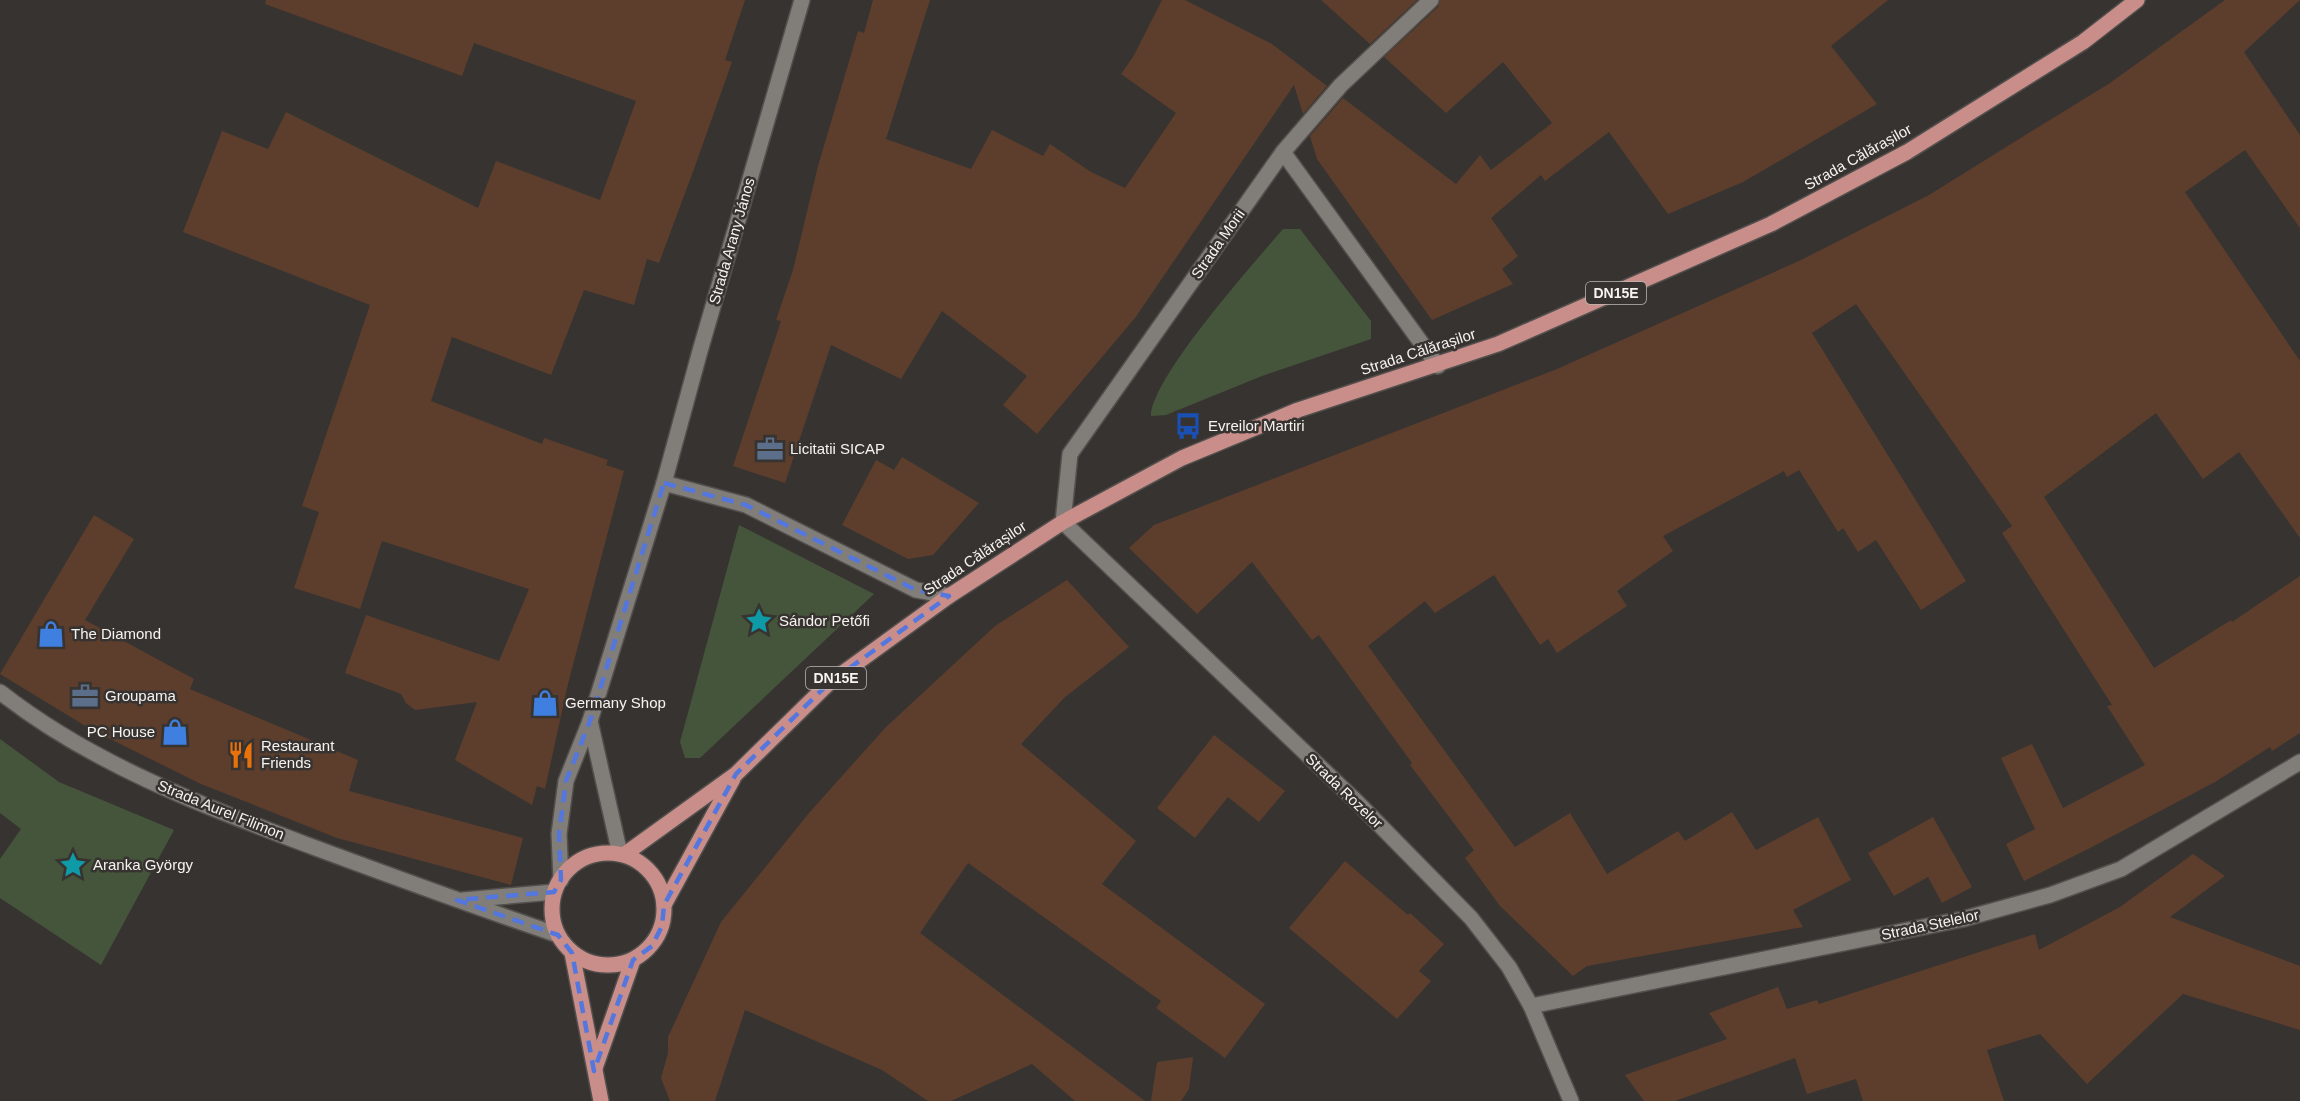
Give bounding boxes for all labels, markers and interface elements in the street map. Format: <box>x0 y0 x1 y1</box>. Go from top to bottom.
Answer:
street label: Strada Călărașilor <box>1801 120 1914 193</box>
street label: Strada Arany János <box>705 176 758 306</box>
street label: Strada Morii <box>1187 206 1248 282</box>
road number: DN15E <box>1586 282 1646 304</box>
street label: Strada Călărașilor <box>1358 325 1478 378</box>
bus stop icon: Evreilor Martiri <box>1173 411 1203 441</box>
place label: Evreilor Martiri <box>1208 417 1305 434</box>
office icon: Licitatii SICAP <box>755 434 785 464</box>
place label: Licitatii SICAP <box>790 440 885 457</box>
street label: Strada Călărașilor <box>920 517 1029 598</box>
place icon: Sándor Petőfi <box>744 606 774 636</box>
place label: Sándor Petőfi <box>779 612 870 629</box>
shop icon: The Diamond <box>36 619 66 649</box>
place label: The Diamond <box>71 625 161 642</box>
road number: DN15E <box>806 667 866 689</box>
office icon: Groupama <box>70 681 100 711</box>
place label: Groupama <box>105 687 177 704</box>
shop icon: Germany Shop <box>530 688 560 718</box>
place label: Germany Shop <box>565 694 666 711</box>
shop icon: PC House <box>160 717 190 747</box>
place label: PC House <box>87 723 155 740</box>
place label: Restaurant Friends <box>261 737 335 771</box>
restaurant icon: Restaurant Friends <box>226 740 256 770</box>
street label: Strada Rozelor <box>1302 750 1386 832</box>
street label: Strada Aurel Filimon <box>155 776 287 843</box>
place icon: Aranka György <box>58 850 88 880</box>
place label: Aranka György <box>93 856 194 873</box>
street label: Strada Stelelor <box>1880 906 1980 943</box>

